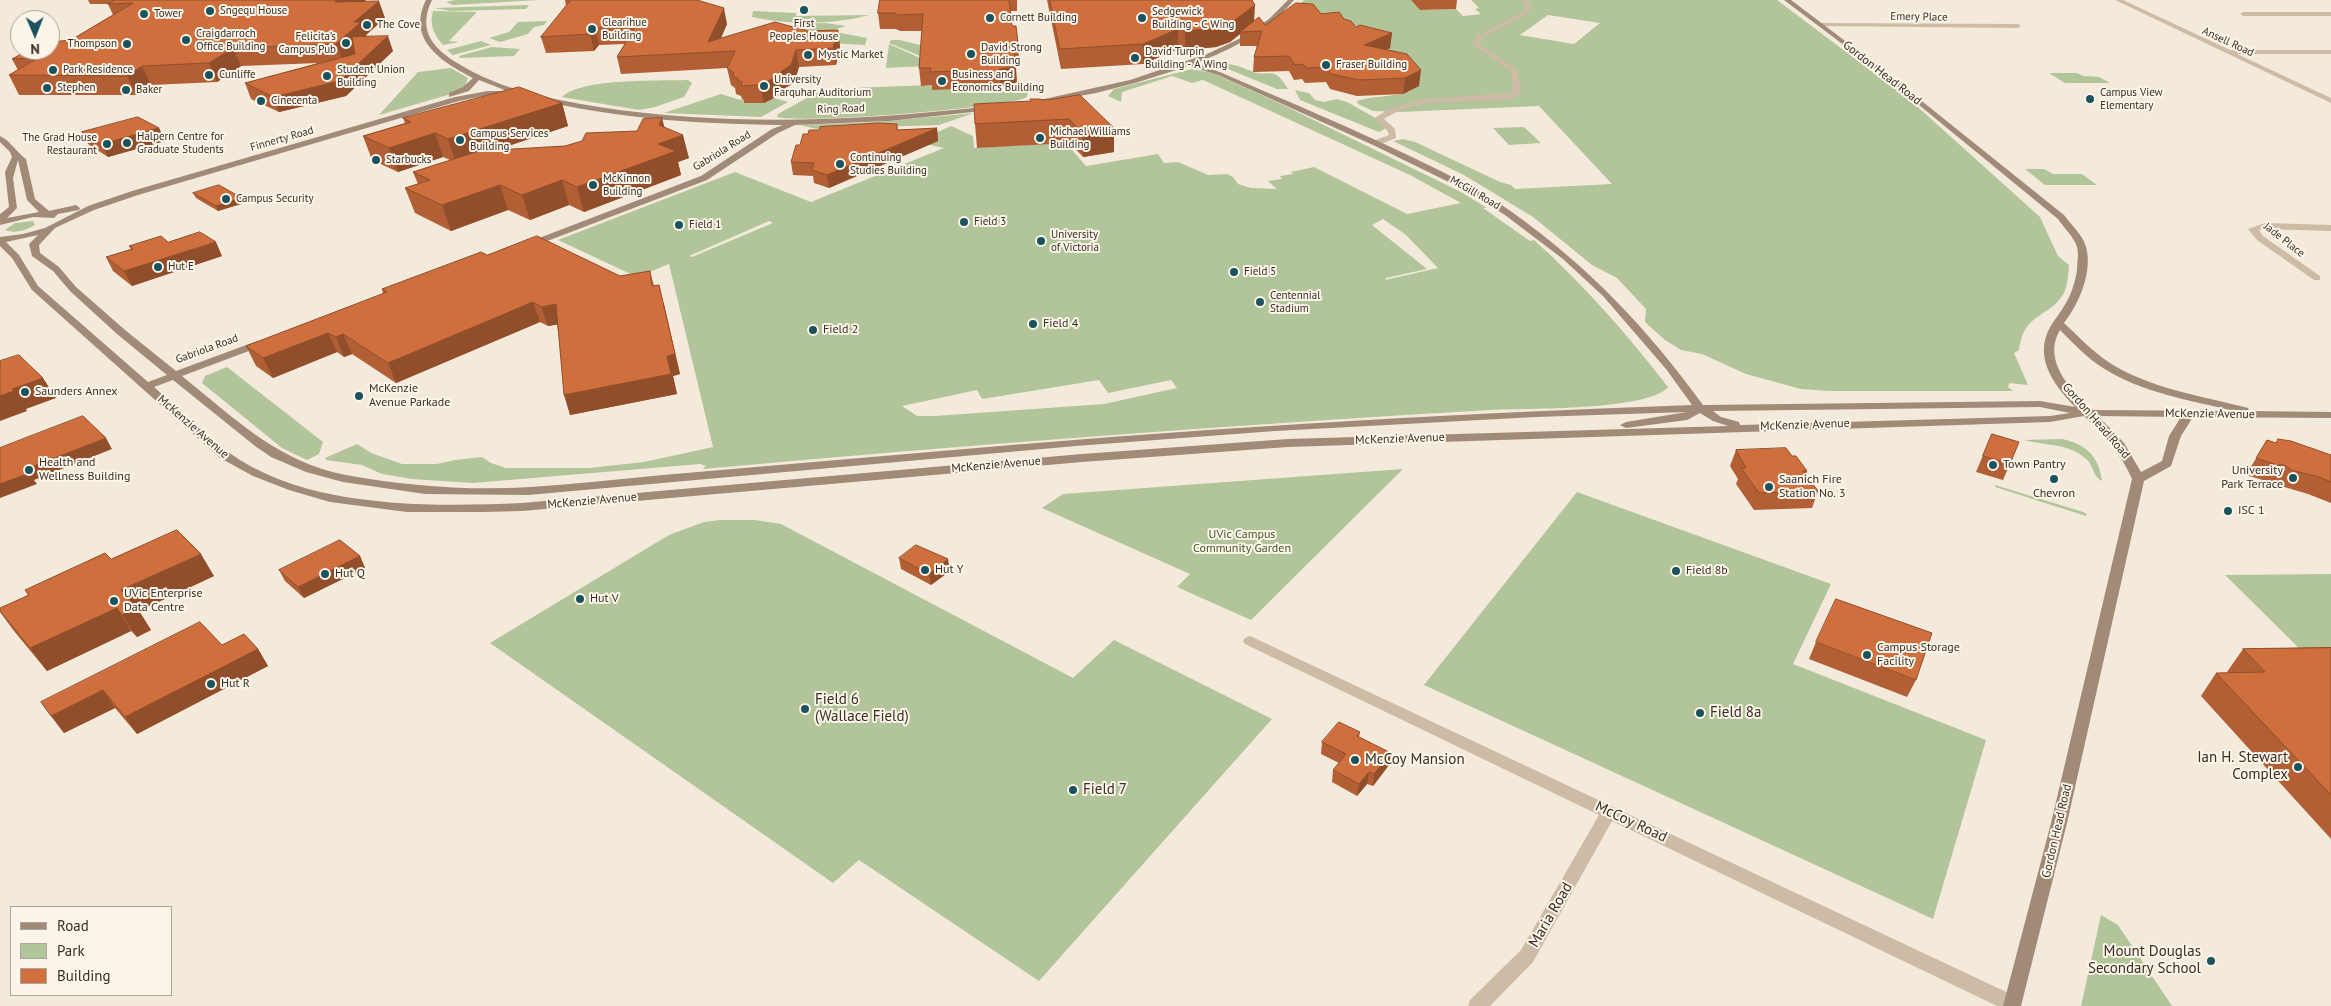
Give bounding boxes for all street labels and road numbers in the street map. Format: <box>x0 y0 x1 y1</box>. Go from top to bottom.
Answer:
street label: Emery Place <box>1890 10 1948 24</box>
street label: Ansell Road <box>2200 24 2256 60</box>
street label: Gordon Head Road <box>1840 38 1924 108</box>
street label: Ring Road <box>817 102 865 116</box>
street label: Finnerty Road <box>249 124 315 154</box>
street label: Gabriola Road <box>691 128 753 174</box>
street label: McGill Road <box>1447 173 1503 213</box>
street label: Jade Place <box>2261 220 2307 260</box>
street label: Gabriola Road <box>174 332 240 366</box>
street label: Gordon Head Road <box>2059 380 2133 462</box>
street label: McKenzie Avenue <box>154 392 232 462</box>
street label: McKenzie Avenue <box>2165 406 2255 422</box>
street label: McKenzie Avenue <box>1760 416 1850 434</box>
street label: McKenzie Avenue <box>1355 430 1445 448</box>
street label: McKenzie Avenue <box>951 454 1041 476</box>
street label: McKenzie Avenue <box>547 490 637 512</box>
street label: Gordon Head Road <box>2039 783 2075 879</box>
street label: McCoy Road <box>1592 798 1670 846</box>
street label: Maria Road <box>1525 879 1577 951</box>

